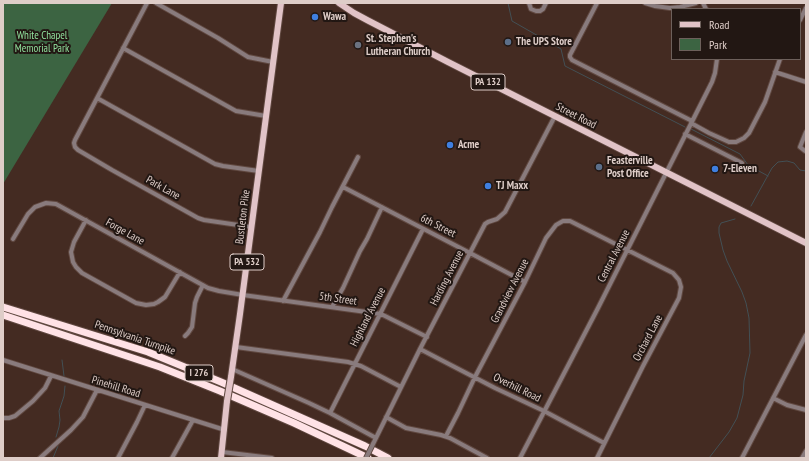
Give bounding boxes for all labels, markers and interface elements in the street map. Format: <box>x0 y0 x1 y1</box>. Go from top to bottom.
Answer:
legend <box>671 8 801 60</box>
place label: Wawa <box>323 10 346 24</box>
marker: Wawa <box>310 12 320 22</box>
text: Road <box>709 17 729 32</box>
park label: White Chapel Memorial Park <box>15 29 69 55</box>
place label: St. Stephen's Lutheran Church <box>366 32 430 58</box>
place label: The UPS Store <box>516 35 572 49</box>
marker: The UPS Store <box>503 37 513 47</box>
text: Park <box>709 37 727 52</box>
marker: St. Stephen's Lutheran Church <box>353 40 363 50</box>
road number: PA 132 <box>471 74 505 90</box>
street label: Street Road <box>553 100 599 132</box>
place label: Acme <box>458 138 479 152</box>
marker: Acme <box>445 140 455 150</box>
place label: Feasterville Post Office <box>607 154 653 180</box>
marker: Feasterville Post Office <box>594 162 604 172</box>
place label: 7-Eleven <box>723 162 757 176</box>
marker: 7-Eleven <box>710 164 720 174</box>
street label: Park Lane <box>144 173 182 203</box>
place label: TJ Maxx <box>496 179 528 193</box>
marker: TJ Maxx <box>483 181 493 191</box>
street label: Bustleton Pike <box>233 189 253 245</box>
street label: 6th Street <box>418 212 458 240</box>
street label: Forge Lane <box>103 216 147 248</box>
street label: Central Avenue <box>595 227 633 285</box>
street label: Harding Avenue <box>427 248 467 308</box>
road number: PA 532 <box>230 254 264 270</box>
street label: Grandview Avenue <box>488 257 532 325</box>
street label: Highland Avenue <box>347 285 389 349</box>
street label: 5th Street <box>318 290 358 308</box>
street label: Orchard Lane <box>630 313 666 363</box>
street label: Pennsylvania Turnpike <box>93 318 177 358</box>
road number: I 276 <box>185 365 213 381</box>
street label: Overhill Road <box>491 371 543 405</box>
street label: Pinehill Road <box>90 373 142 401</box>

